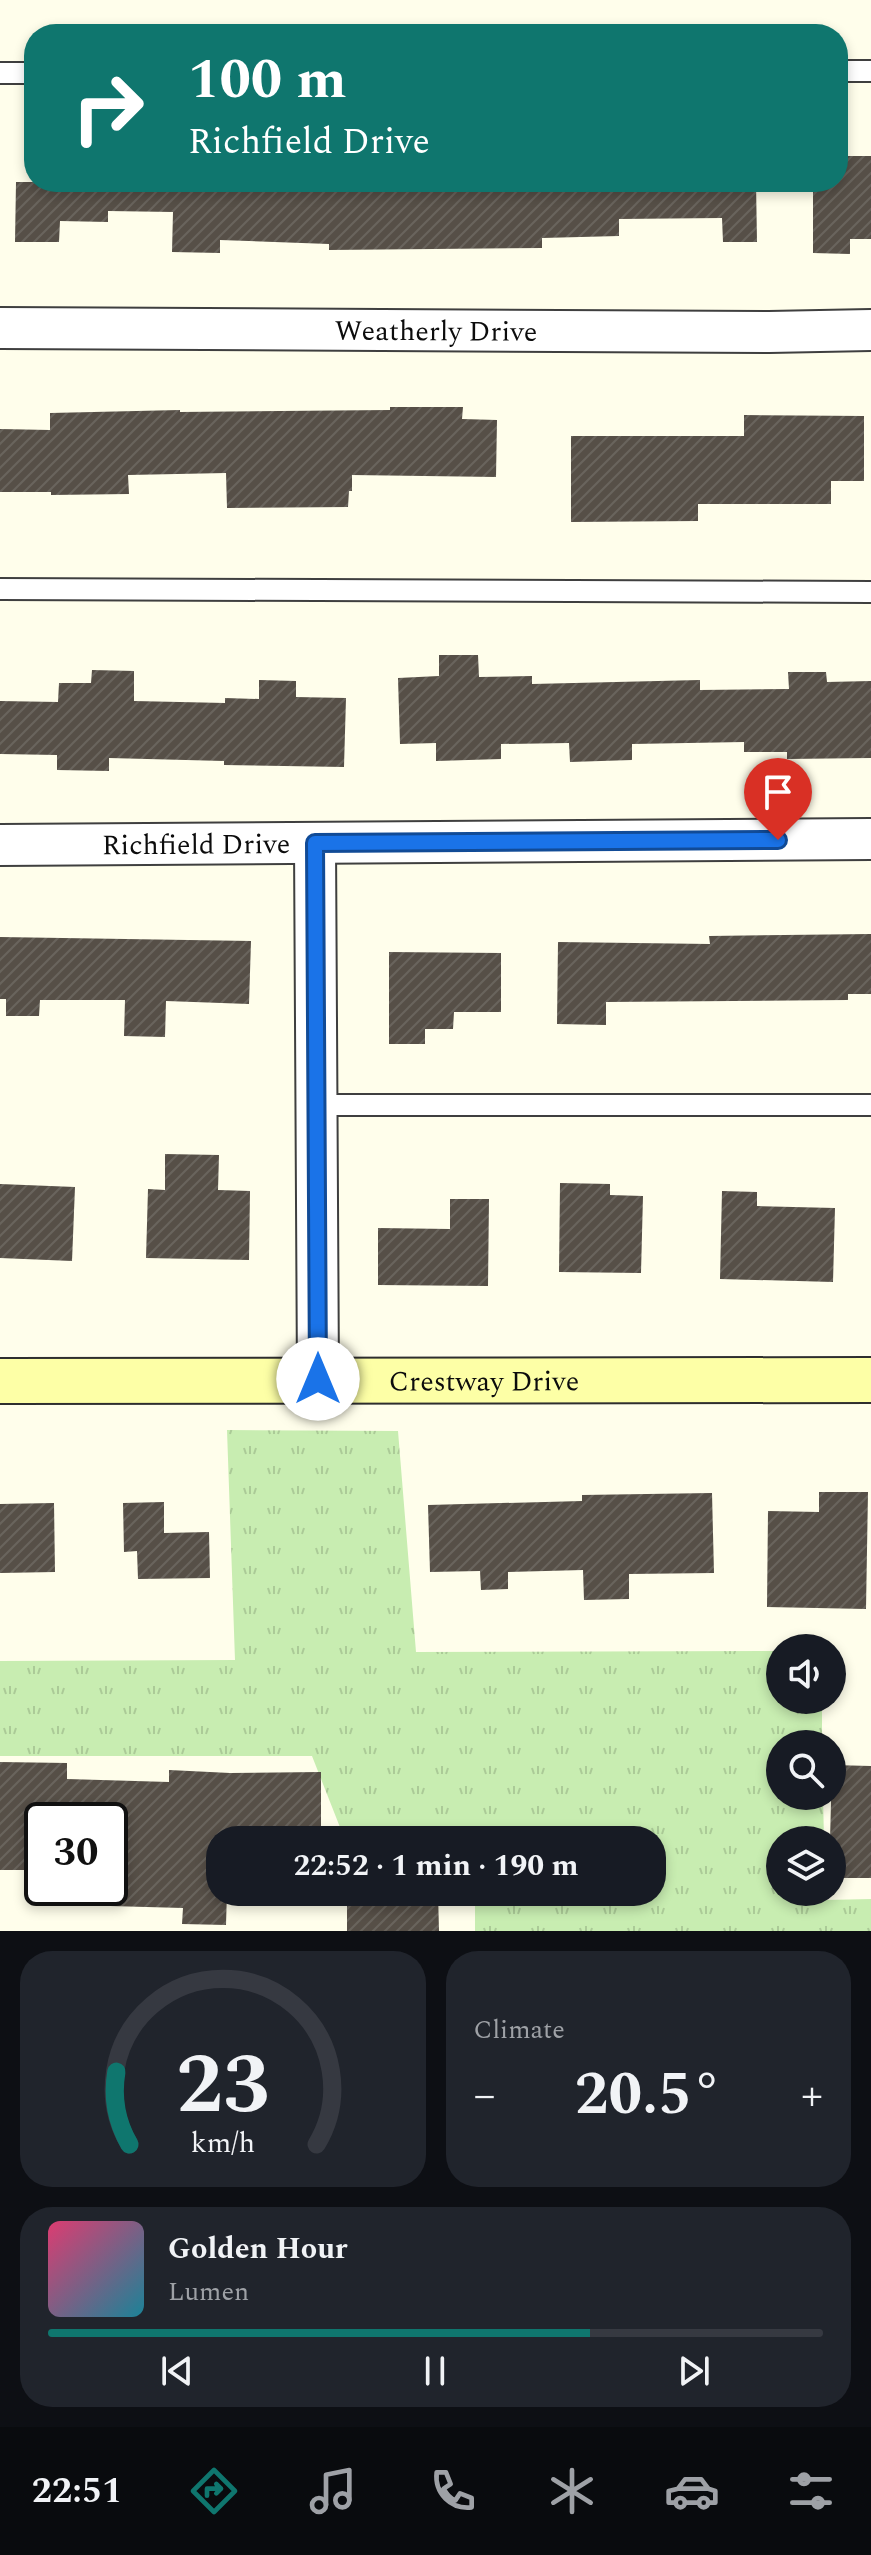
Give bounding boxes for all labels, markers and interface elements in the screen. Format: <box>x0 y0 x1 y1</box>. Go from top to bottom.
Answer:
text: 100 m <box>188 38 347 123</box>
icon: right <box>56 56 160 160</box>
text: Richfield Drive <box>188 115 430 170</box>
street label: Weatherly Drive <box>335 310 537 354</box>
pin <box>744 758 812 840</box>
icon: arrive <box>756 770 800 814</box>
street label: Richfield Drive <box>102 823 290 867</box>
position arrow <box>276 1337 360 1421</box>
street label: Crestway Drive <box>389 1360 579 1404</box>
map controls <box>766 1634 846 1906</box>
button: sound <box>766 1634 846 1714</box>
button: search <box>766 1730 846 1810</box>
speed limit sign: 30 <box>24 1802 128 1906</box>
button: layers <box>766 1826 846 1906</box>
text: 22:52 · 1 min · 190 m <box>293 1843 579 1889</box>
text: Climate <box>474 2010 565 2050</box>
text: 23 <box>176 2023 269 2150</box>
text: 20.5° <box>575 2049 722 2141</box>
text: − <box>474 2062 496 2129</box>
text: + <box>801 2062 823 2129</box>
text: km/h <box>191 2122 255 2165</box>
text: Golden Hour <box>168 2226 348 2272</box>
text: Lumen <box>168 2272 249 2312</box>
icon: previous <box>155 2349 199 2393</box>
icon: pause <box>413 2349 457 2393</box>
icon: next <box>672 2349 716 2393</box>
icon: directions <box>186 2463 242 2519</box>
icon: music <box>305 2463 361 2519</box>
icon: phone <box>425 2463 481 2519</box>
icon: climate <box>544 2463 600 2519</box>
icon: car <box>664 2463 720 2519</box>
icon: filters <box>783 2463 839 2519</box>
text: 22:51 <box>32 2464 122 2519</box>

